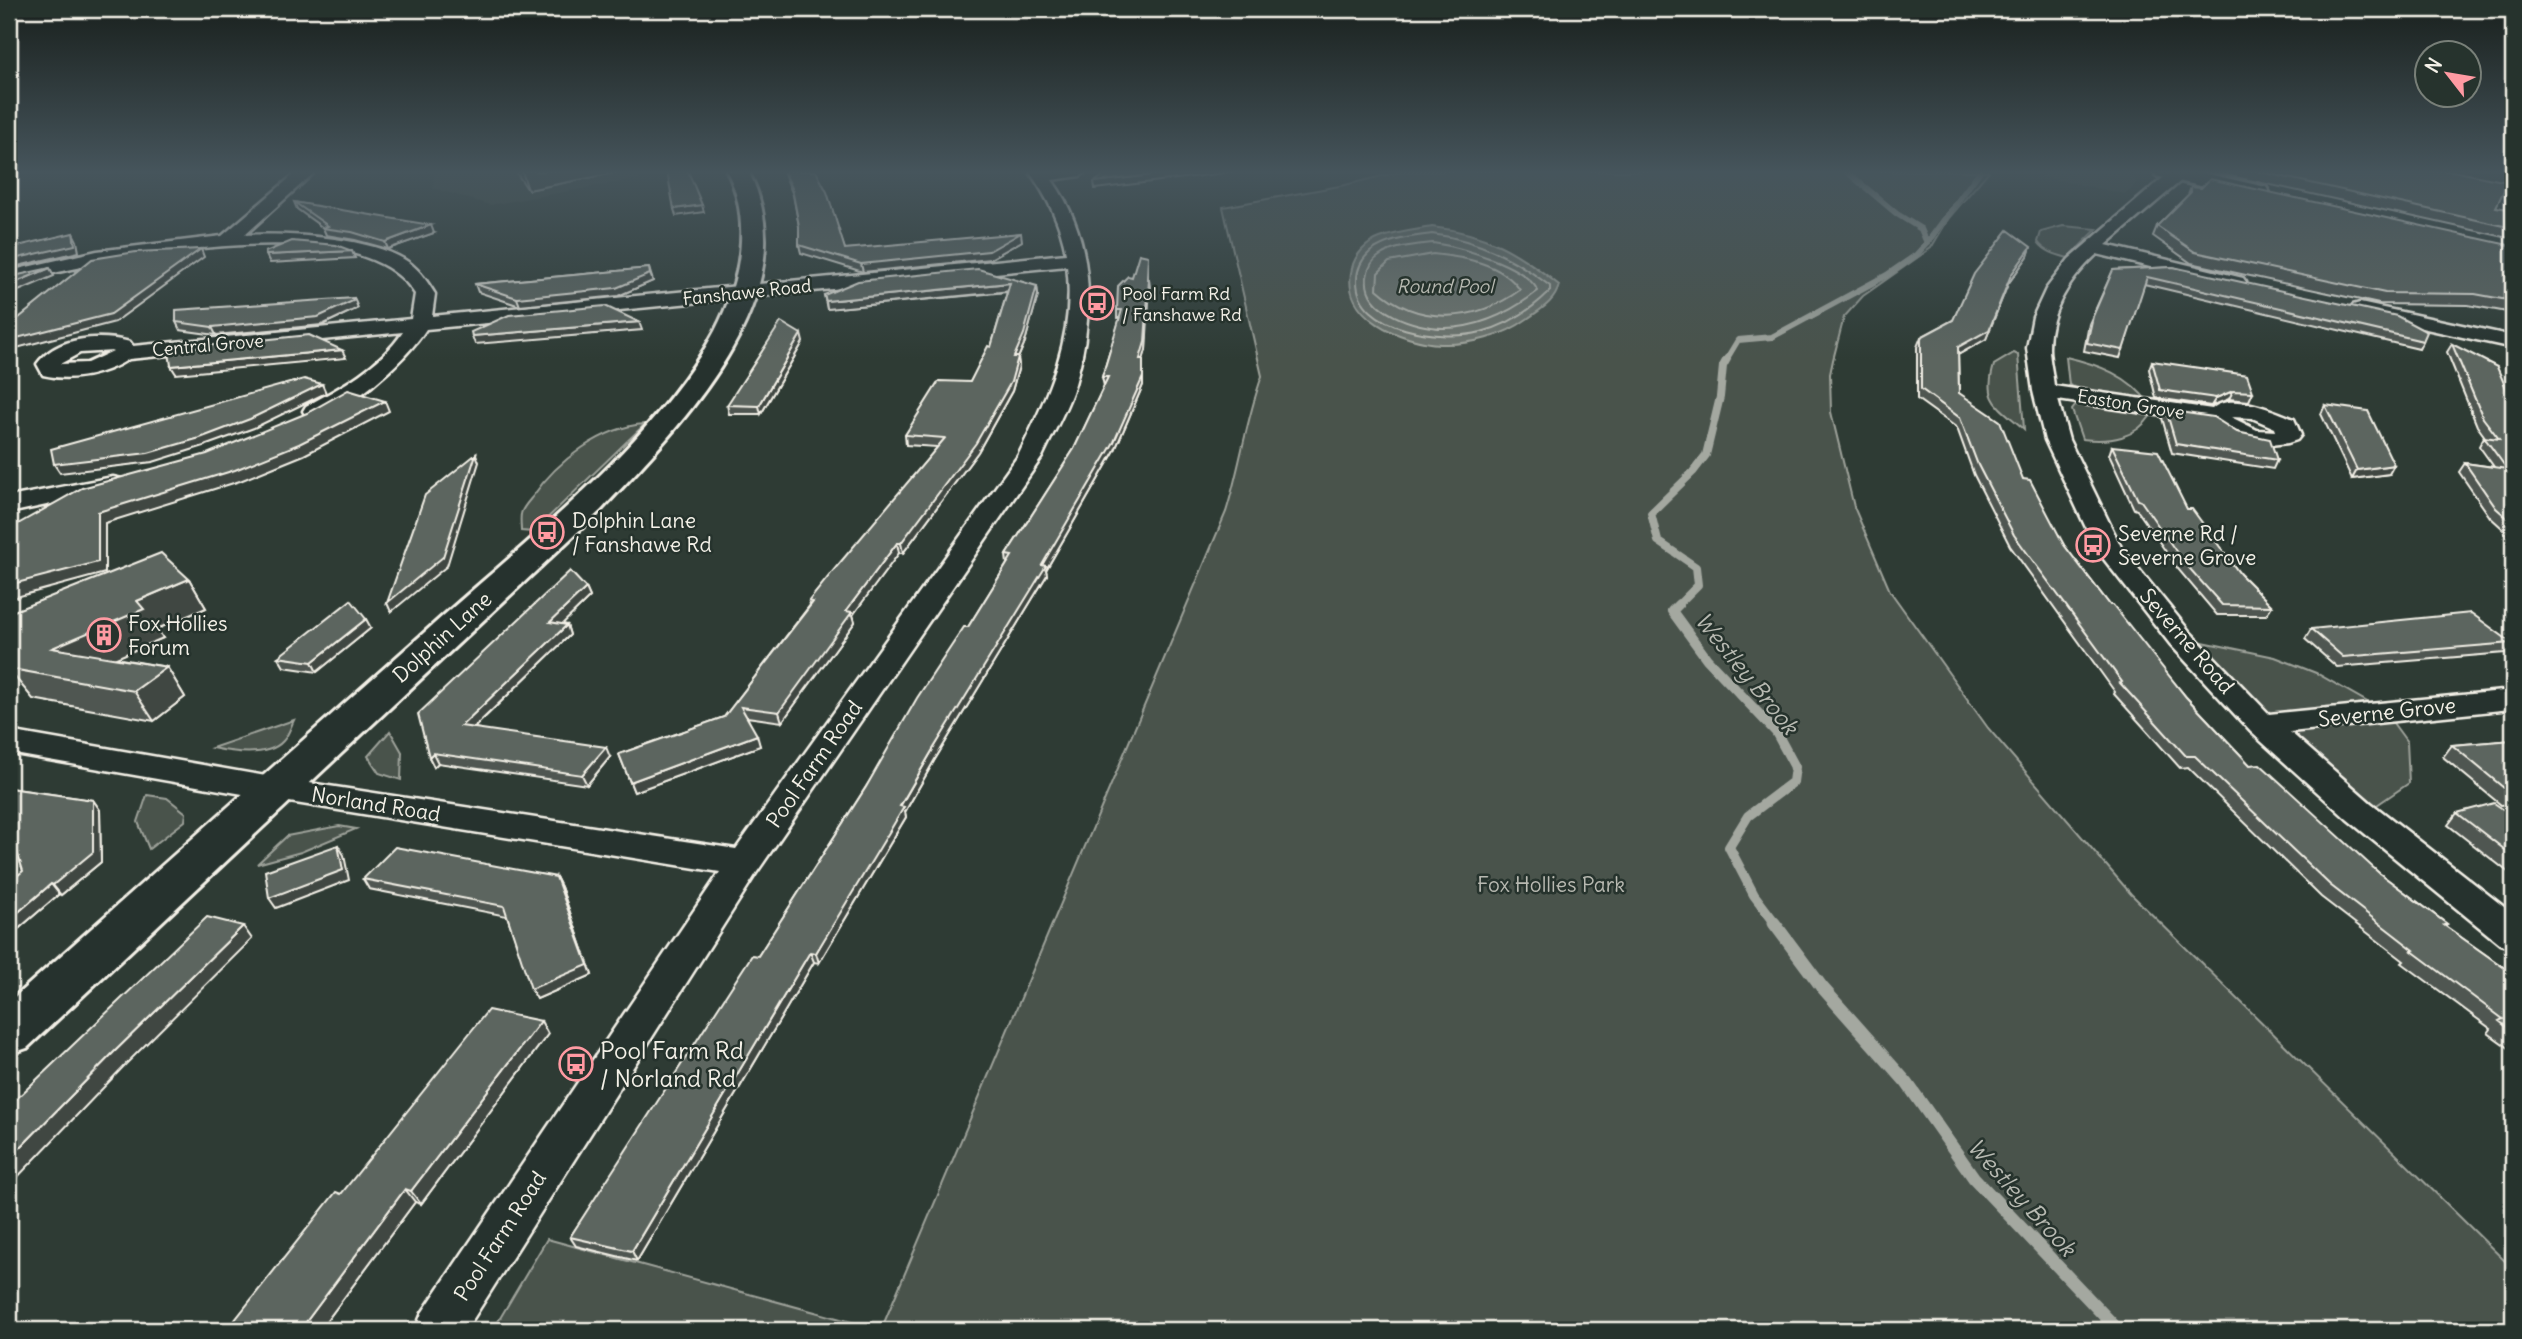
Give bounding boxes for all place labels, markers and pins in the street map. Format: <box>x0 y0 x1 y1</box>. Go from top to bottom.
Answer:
place label: Pool Farm Rd / Fanshawe Rd <box>1122 282 1242 326</box>
bus stop icon: Pool Farm Rd / Fanshawe Rd <box>1078 284 1116 322</box>
place label: Dolphin Lane / Fanshawe Rd <box>572 507 712 558</box>
bus stop icon: Dolphin Lane / Fanshawe Rd <box>528 513 566 551</box>
place label: Severne Rd / Severne Grove <box>2118 520 2256 571</box>
bus stop icon: Severne Rd / Severne Grove <box>2074 526 2112 564</box>
place label: Fox Hollies Forum <box>128 610 228 661</box>
building icon: Fox Hollies Forum <box>85 616 123 654</box>
place label: Pool Farm Rd / Norland Rd <box>600 1035 744 1093</box>
bus stop icon: Pool Farm Rd / Norland Rd <box>557 1045 595 1083</box>

